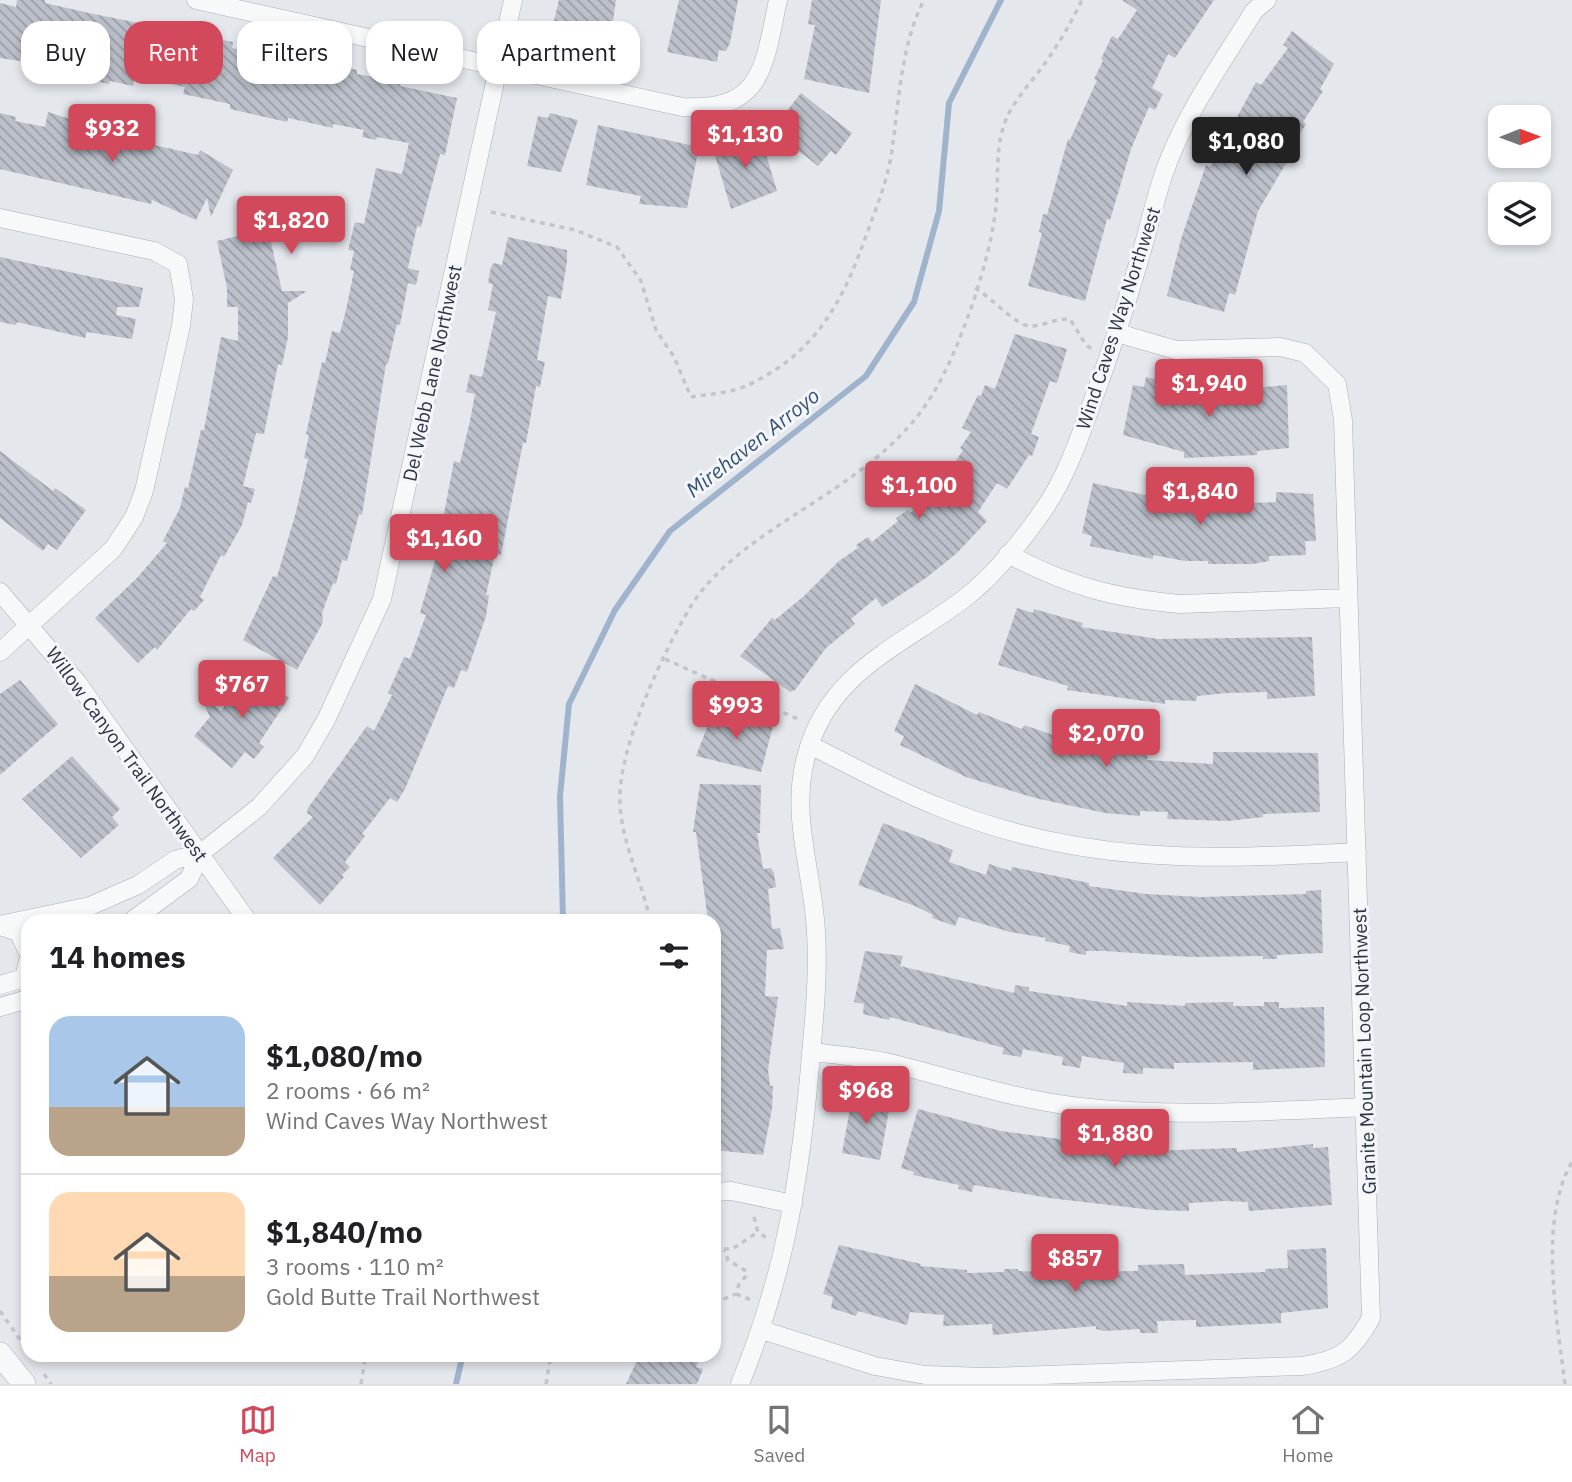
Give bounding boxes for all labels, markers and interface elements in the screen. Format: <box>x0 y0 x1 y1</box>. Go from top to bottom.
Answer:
chip: Buy <box>21 21 110 84</box>
chip: Rent <box>124 21 223 84</box>
chip: Filters <box>237 21 352 84</box>
chip: New <box>366 21 463 84</box>
chip: Apartment <box>477 21 640 84</box>
pin: $932 <box>71 104 153 164</box>
north arrow <box>1488 105 1550 168</box>
map controls <box>1488 105 1551 245</box>
pin: $1,130 <box>688 110 802 170</box>
text: $932 <box>84 112 140 142</box>
text: $1,130 <box>707 118 783 148</box>
pin: $1,080 <box>1189 118 1303 177</box>
text: $1,080 <box>1208 125 1284 155</box>
button: layers <box>1488 182 1551 245</box>
pin: $1,820 <box>234 196 348 256</box>
street label: Wind Caves Way Northwest <box>1071 203 1165 433</box>
text: $1,820 <box>253 204 329 234</box>
street label: Del Webb Lane Northwest <box>397 262 467 484</box>
pin: $1,940 <box>1152 360 1266 419</box>
text: $1,940 <box>1171 367 1247 397</box>
water label: Mirehaven Arroyo <box>680 381 825 503</box>
pin: $1,100 <box>862 462 976 521</box>
pin: $1,840 <box>1143 468 1257 527</box>
text: $1,100 <box>881 469 957 499</box>
text: $1,840 <box>1162 475 1238 505</box>
pin: $1,160 <box>387 514 501 574</box>
text: $1,160 <box>406 522 482 552</box>
street label: Willow Canyon Trail Northwest <box>41 642 213 866</box>
pin: $767 <box>201 660 283 720</box>
text: $767 <box>214 668 270 698</box>
pin: $993 <box>695 682 777 741</box>
text: $993 <box>708 689 764 719</box>
pin: $2,070 <box>1049 710 1163 769</box>
text: $2,070 <box>1068 717 1144 747</box>
street label: Granite Mountain Loop Northwest <box>1347 907 1381 1195</box>
text: 14 homes <box>49 937 186 976</box>
icon: filters <box>655 937 693 975</box>
text: $1,080/mo <box>266 1036 423 1075</box>
icon: home <box>105 1044 189 1128</box>
pin: $968 <box>825 1066 907 1126</box>
text: $968 <box>838 1074 894 1104</box>
text: 2 rooms · 66 m² <box>266 1075 430 1105</box>
text: Wind Caves Way Northwest <box>266 1105 548 1135</box>
pin: $1,880 <box>1058 1110 1172 1169</box>
text: $1,880 <box>1077 1117 1153 1147</box>
text: $1,840/mo <box>266 1212 423 1251</box>
icon: home <box>105 1220 189 1304</box>
pin: $857 <box>1034 1234 1116 1294</box>
text: $857 <box>1047 1242 1103 1272</box>
text: 3 rooms · 110 m² <box>266 1251 444 1281</box>
text: Gold Butte Trail Northwest <box>266 1281 540 1311</box>
tab: Map <box>239 1401 277 1467</box>
tab: Saved <box>754 1401 805 1467</box>
tab: Home <box>1282 1401 1333 1467</box>

